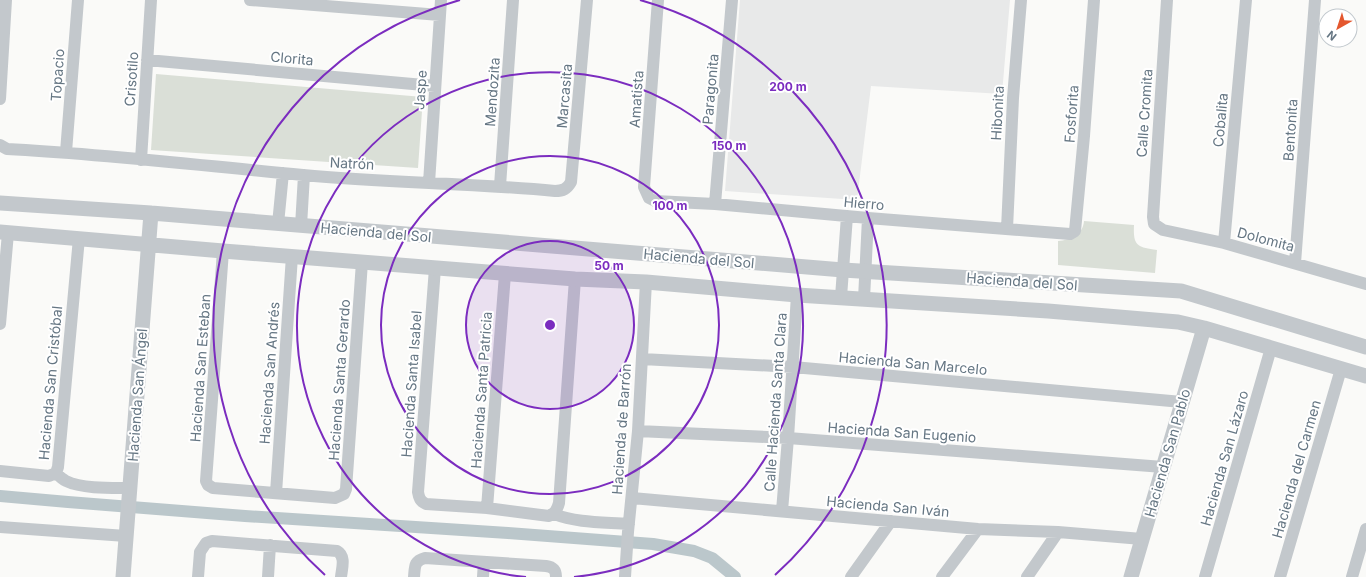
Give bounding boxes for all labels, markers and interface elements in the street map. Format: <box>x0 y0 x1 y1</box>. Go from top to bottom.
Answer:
north arrow <box>1318 8 1358 48</box>
text: N <box>1324 28 1339 44</box>
street label: Topacio <box>47 48 67 102</box>
street label: Clorita <box>270 48 314 68</box>
street label: Crisotilo <box>121 51 141 107</box>
street label: Paragonita <box>698 53 722 125</box>
street label: Mendozita <box>481 57 503 127</box>
street label: Marcasita <box>553 63 575 129</box>
street label: Calle Cromita <box>1132 68 1156 158</box>
street label: Jaspe <box>410 69 430 111</box>
street label: Amatista <box>626 70 646 128</box>
text: 200 m <box>769 79 807 94</box>
street label: Fosforita <box>1060 84 1082 144</box>
street label: Hibonita <box>987 85 1007 141</box>
street label: Cobalita <box>1209 92 1231 148</box>
street label: Bentonita <box>1279 98 1301 162</box>
text: 150 m <box>712 138 746 153</box>
street label: Natrón <box>329 153 375 173</box>
street label: Hierro <box>843 193 885 213</box>
text: 100 m <box>652 198 688 213</box>
street label: Hacienda del Sol <box>320 219 432 245</box>
street label: Dolomita <box>1236 223 1296 255</box>
street label: Hacienda del Sol <box>643 245 755 271</box>
text: 50 m <box>594 258 624 273</box>
street label: Hacienda del Sol <box>966 269 1078 293</box>
street label: Hacienda San Esteban <box>186 293 214 443</box>
street label: Hacienda Santa Gerardo <box>325 299 353 461</box>
street label: Hacienda San Andrés <box>256 301 282 445</box>
street label: Hacienda San Cristóbal <box>35 305 65 461</box>
street label: Hacienda Santa Isabel <box>397 310 425 458</box>
street label: Hacienda Santa Patricia <box>467 311 495 469</box>
street label: Calle Hacienda Santa Clara <box>760 312 790 492</box>
centre of rings <box>543 318 557 332</box>
street label: Hacienda San Ángel <box>124 328 150 462</box>
street label: Hacienda San Marcelo <box>838 348 988 378</box>
street label: Hacienda de Barrón <box>608 363 634 495</box>
street label: Hacienda San Pablo <box>1141 387 1193 519</box>
street label: Hacienda San Lázaro <box>1196 388 1252 528</box>
street label: Hacienda del Carmen <box>1268 398 1324 540</box>
street label: Hacienda San Eugenio <box>827 418 977 446</box>
street label: Hacienda San Iván <box>826 492 950 520</box>

